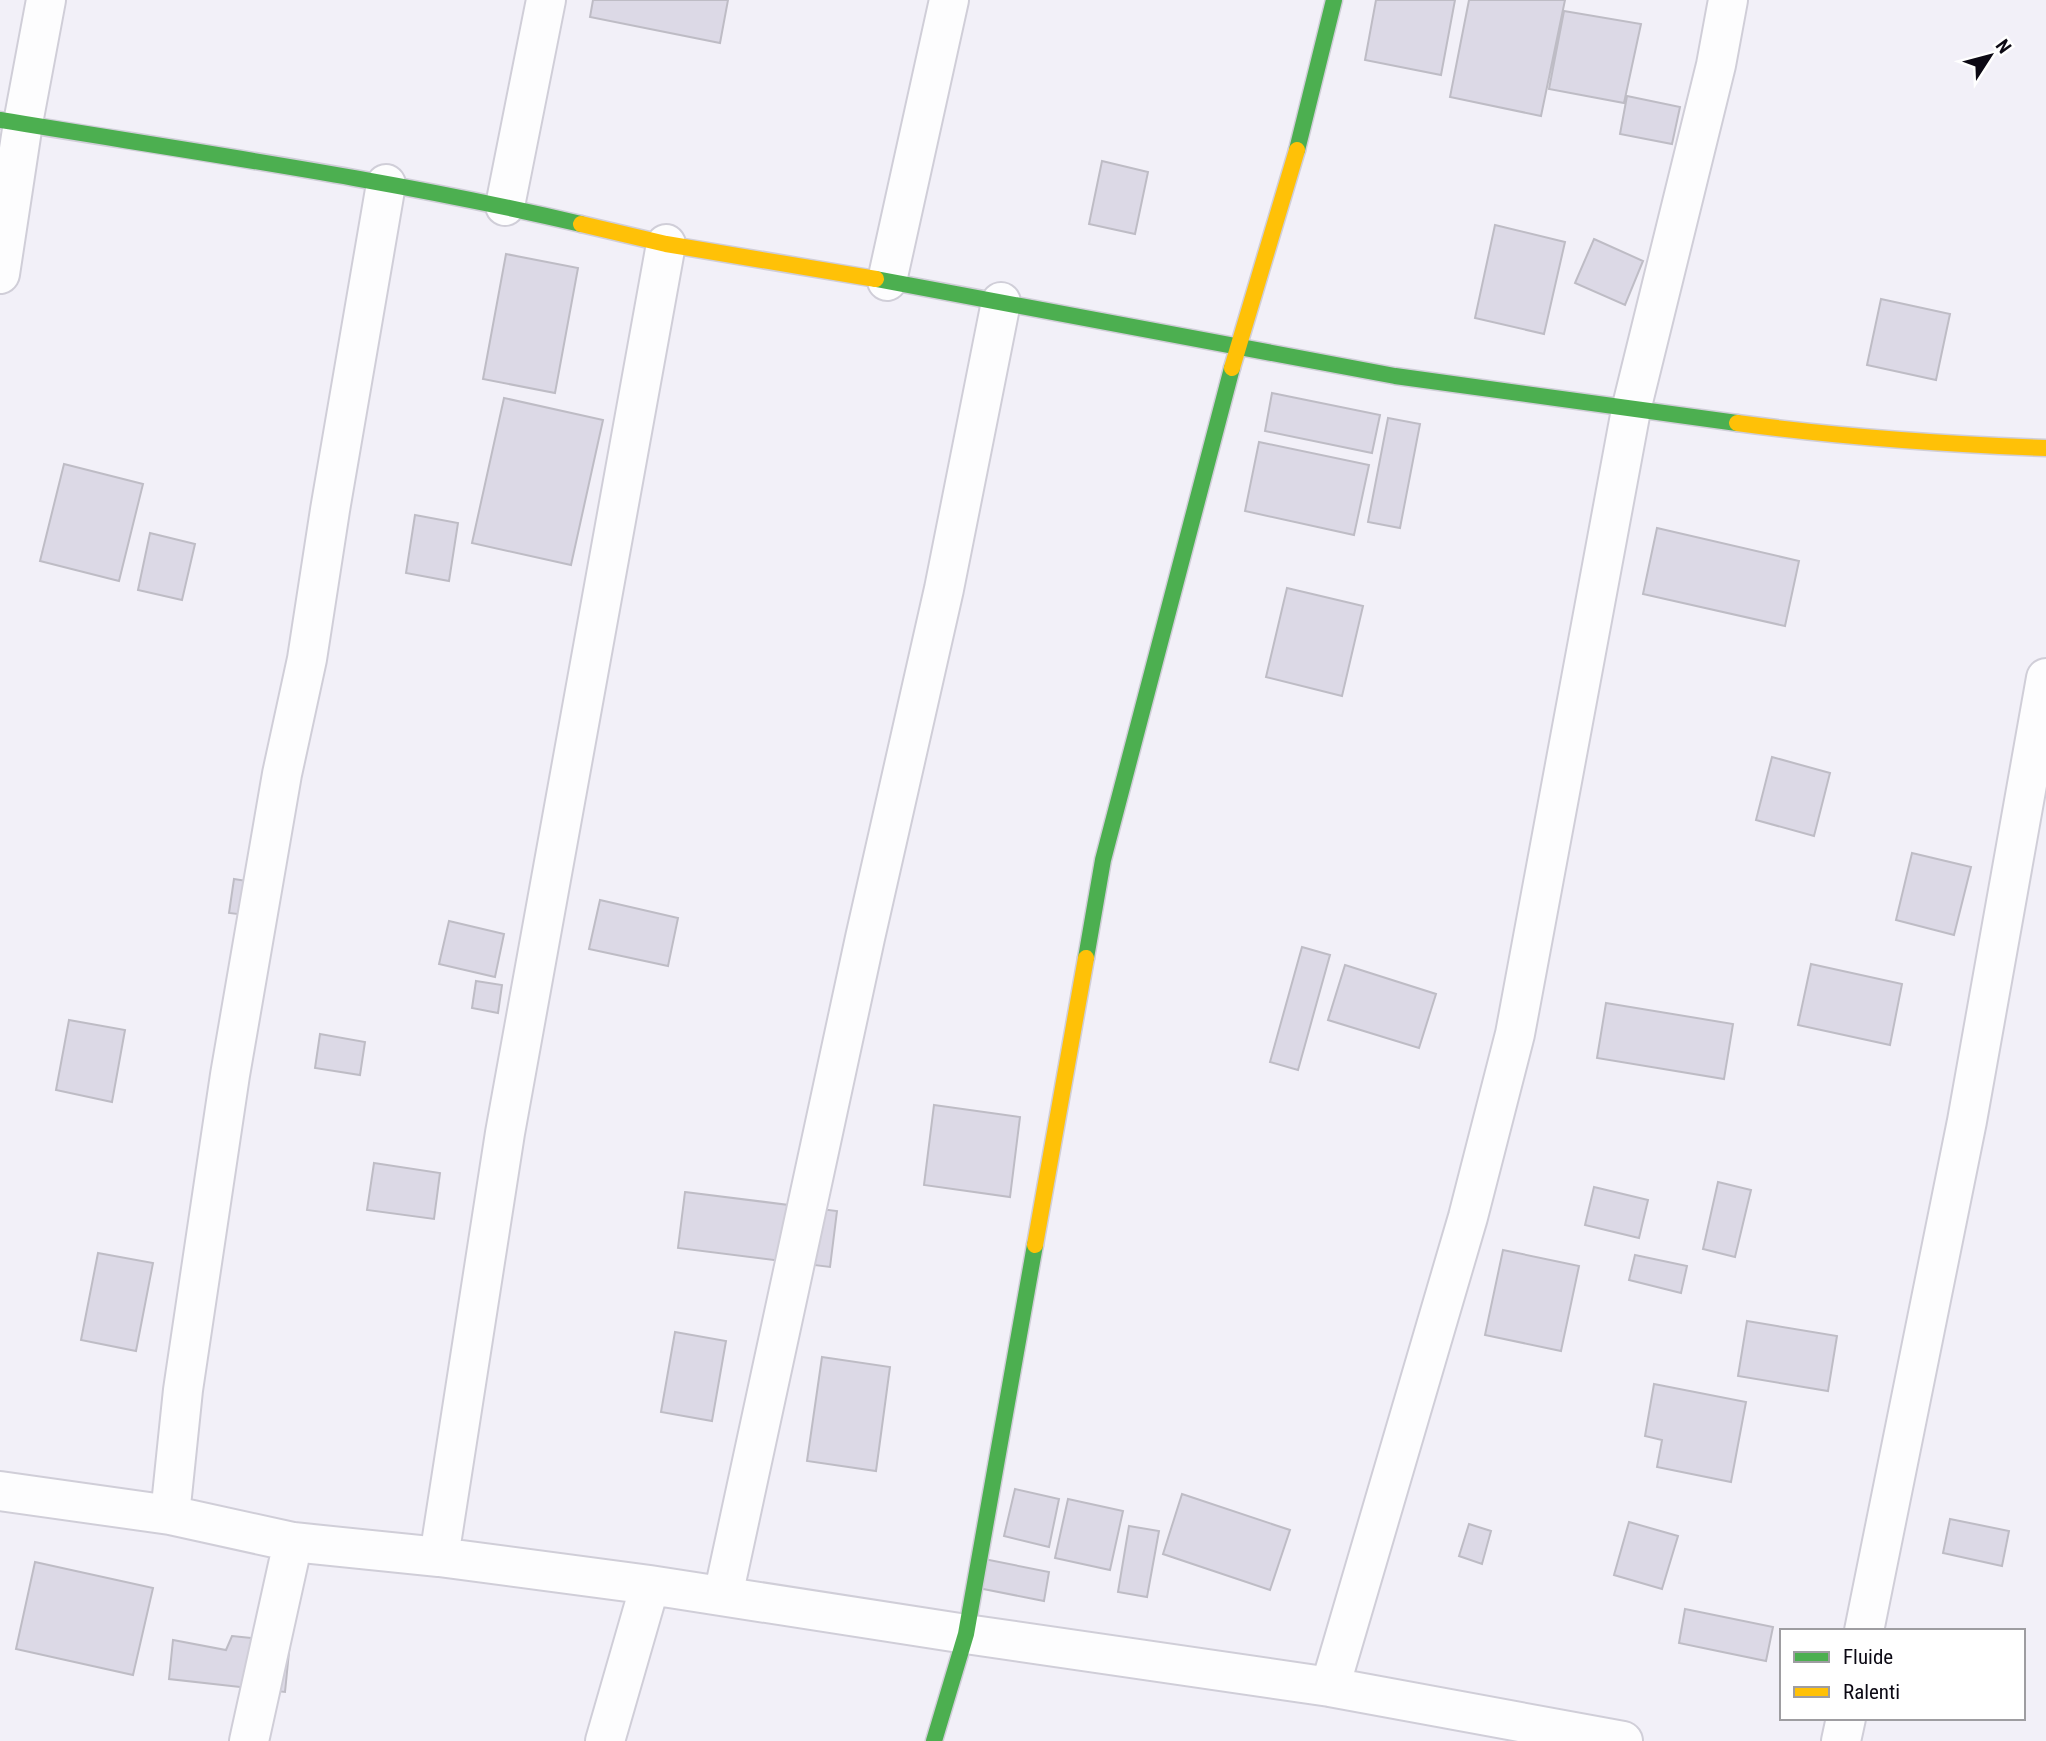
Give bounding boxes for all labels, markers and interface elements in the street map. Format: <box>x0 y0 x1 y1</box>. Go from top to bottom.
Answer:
north arrow <box>1955 21 2025 91</box>
text: N <box>1991 35 2016 58</box>
legend <box>1780 1629 2025 1720</box>
text: Fluide <box>1843 1645 1893 1669</box>
text: Ralenti <box>1843 1680 1900 1704</box>

